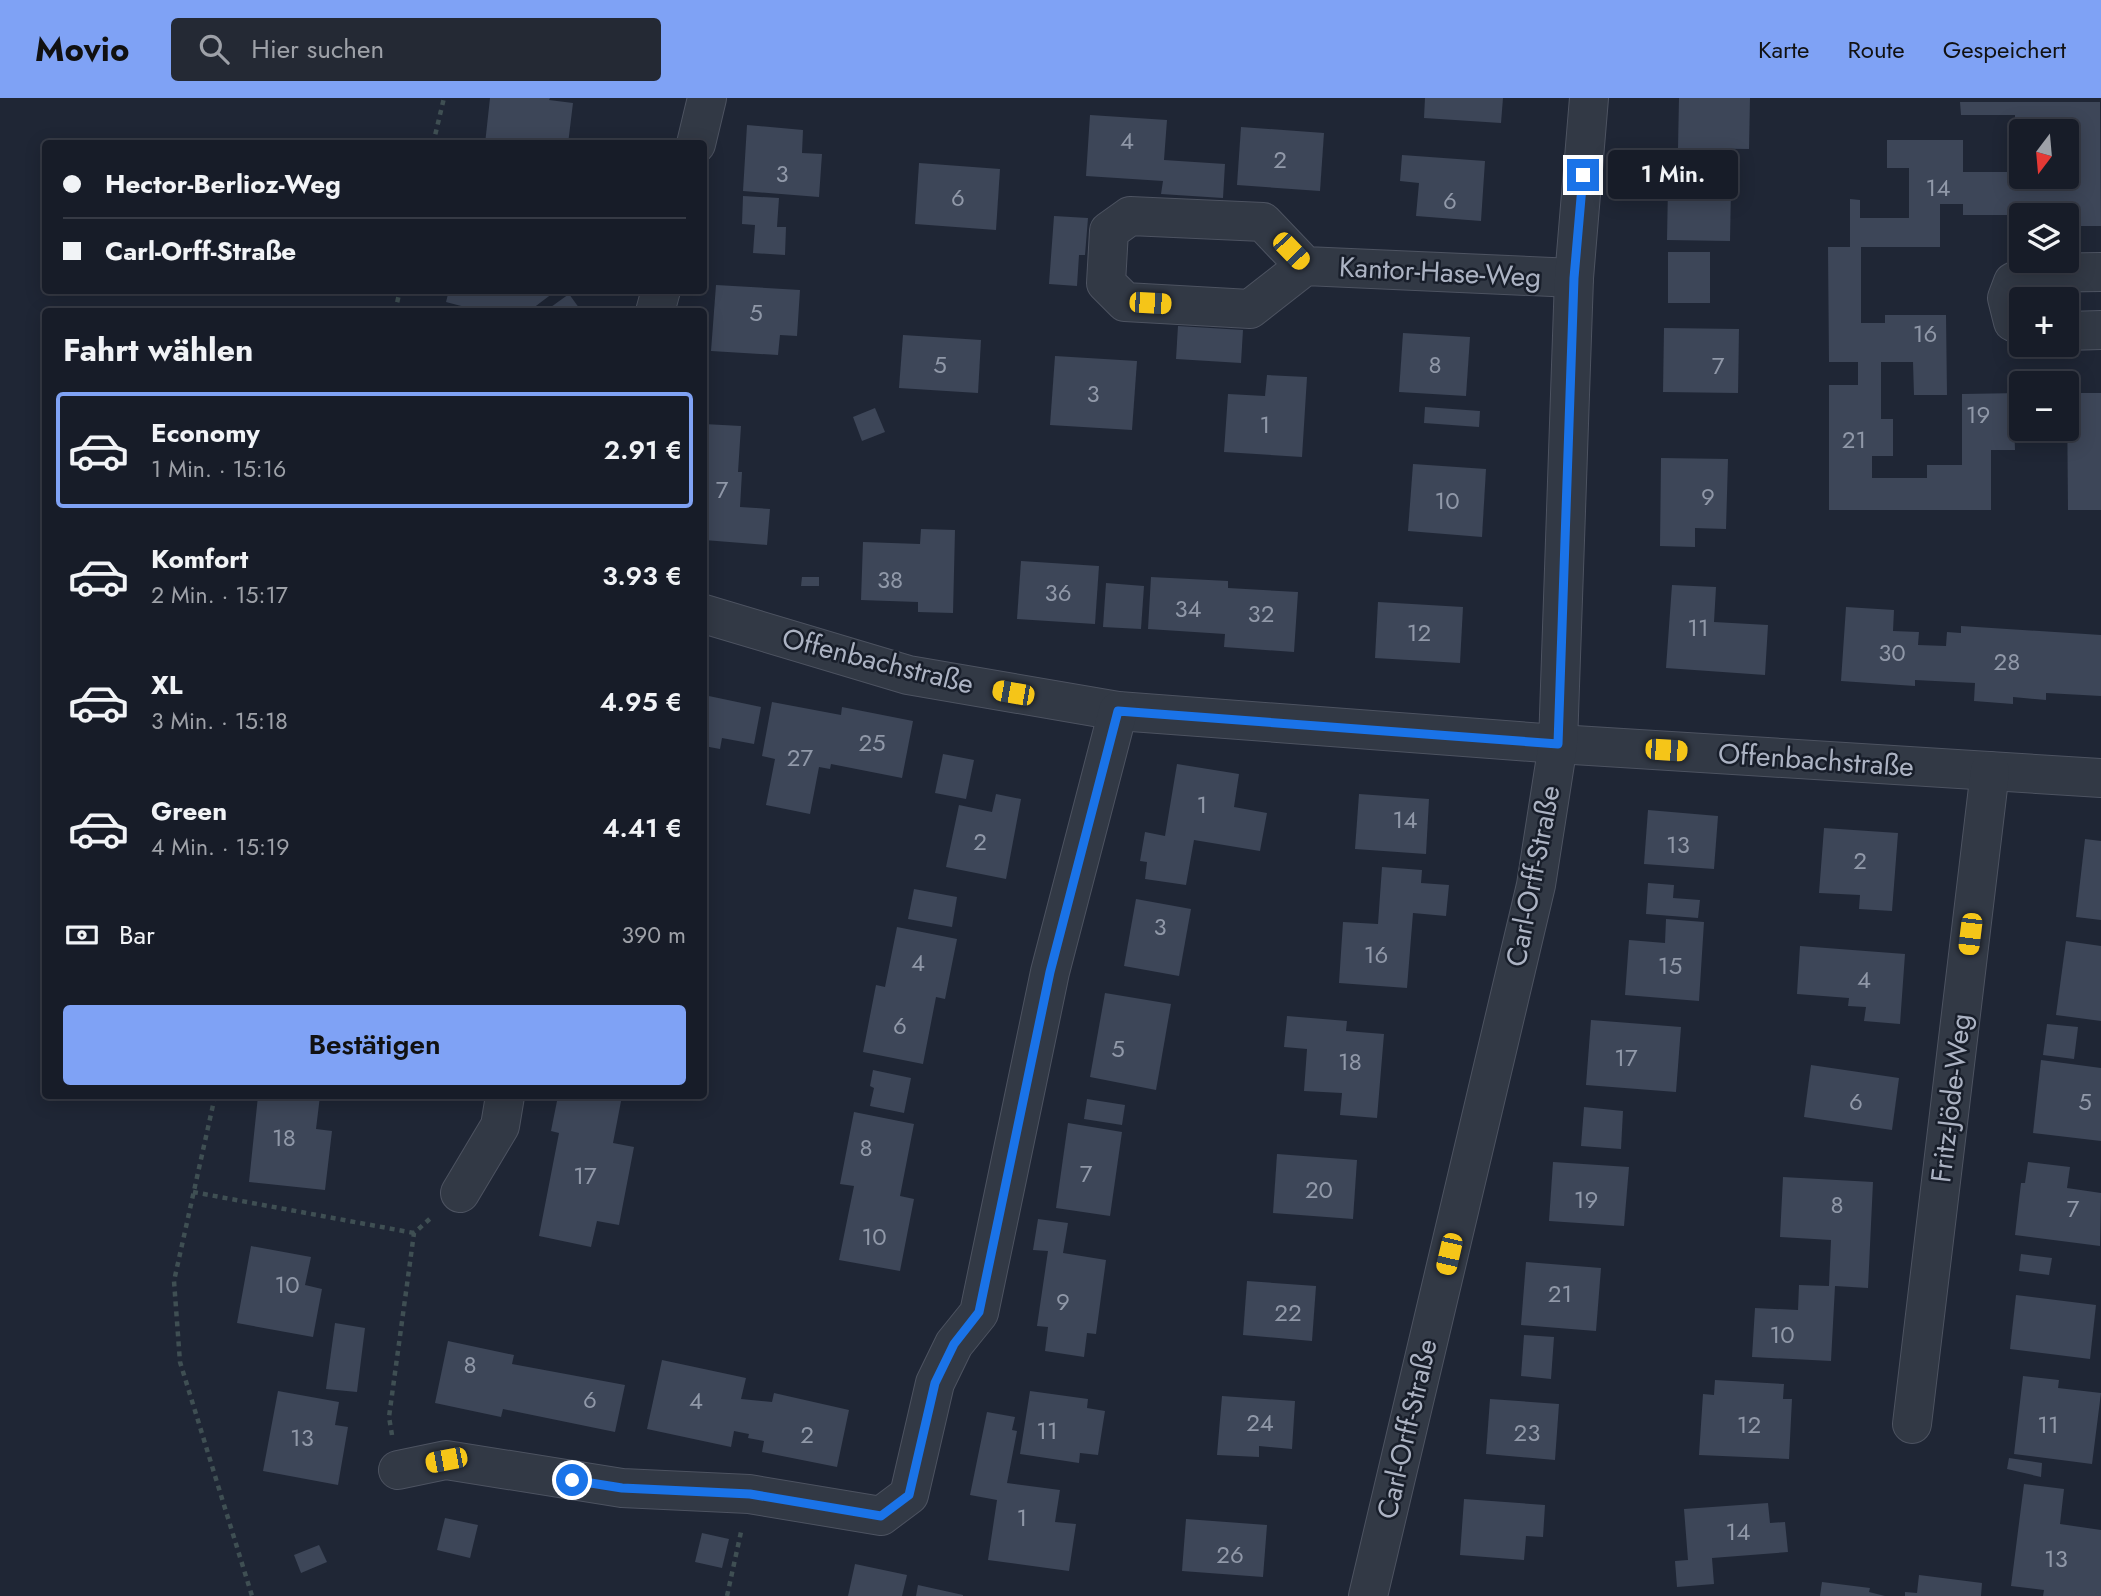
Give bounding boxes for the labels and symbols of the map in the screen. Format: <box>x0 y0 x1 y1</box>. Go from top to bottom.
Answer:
north arrow <box>2009 119 2079 189</box>
house number: 4 <box>1120 123 1134 158</box>
house number: 2 <box>1273 142 1287 177</box>
callout: 1 Min. <box>1608 150 1737 200</box>
house number: 3 <box>775 156 789 191</box>
route end <box>1567 159 1599 191</box>
house number: 14 <box>1926 170 1950 205</box>
house number: 6 <box>951 180 965 215</box>
house number: 6 <box>1443 183 1457 218</box>
car <box>1269 229 1314 273</box>
street label: Kantor-Hase-Weg <box>1338 246 1542 298</box>
car <box>1129 291 1172 315</box>
house number: 5 <box>749 295 763 330</box>
house number: 16 <box>1913 316 1937 351</box>
house number: 5 <box>933 347 947 382</box>
house number: 8 <box>1428 347 1442 382</box>
house number: 7 <box>1712 348 1725 383</box>
house number: 3 <box>1086 376 1100 411</box>
house number: 19 <box>1966 397 1990 432</box>
house number: 1 <box>1260 407 1270 442</box>
house number: 21 <box>1842 422 1866 457</box>
house number: 7 <box>716 472 729 507</box>
house number: 9 <box>1701 479 1715 514</box>
house number: 10 <box>1434 483 1460 518</box>
house number: 38 <box>877 562 903 597</box>
house number: 36 <box>1045 575 1071 610</box>
house number: 34 <box>1174 591 1202 626</box>
house number: 32 <box>1248 596 1274 631</box>
house number: 11 <box>1687 610 1709 645</box>
house number: 12 <box>1407 615 1431 650</box>
street label: Offenbachstraße <box>778 617 978 705</box>
house number: 30 <box>1878 635 1906 670</box>
house number: 28 <box>1994 644 2020 679</box>
car <box>991 679 1036 707</box>
house number: 25 <box>858 725 886 760</box>
street label: Offenbachstraße <box>1717 733 1915 787</box>
car <box>1645 738 1688 762</box>
house number: 27 <box>787 740 814 775</box>
street label: Carl-Orff-Straße <box>1495 782 1571 970</box>
house number: 1 <box>1197 787 1207 822</box>
house number: 14 <box>1393 802 1417 837</box>
house number: 2 <box>973 824 987 859</box>
house number: 13 <box>1666 827 1690 862</box>
house number: 2 <box>1853 843 1867 878</box>
house number: 3 <box>1153 909 1167 944</box>
car <box>1958 912 1983 956</box>
house number: 16 <box>1364 937 1388 972</box>
house number: 4 <box>911 945 925 980</box>
house number: 15 <box>1658 948 1682 983</box>
house number: 4 <box>1857 962 1871 997</box>
house number: 6 <box>893 1008 907 1043</box>
street label: Fritz-Jöde-Weg <box>1920 1011 1982 1185</box>
house number: 5 <box>1111 1031 1125 1066</box>
house number: 17 <box>1614 1040 1638 1075</box>
house number: 18 <box>1338 1044 1362 1079</box>
house number: 6 <box>1849 1084 1863 1119</box>
house number: 5 <box>2078 1084 2092 1119</box>
house number: 18 <box>272 1120 296 1155</box>
house number: 8 <box>859 1130 873 1165</box>
house number: 7 <box>1080 1156 1093 1191</box>
house number: 17 <box>573 1158 597 1193</box>
house number: 20 <box>1305 1172 1333 1207</box>
house number: 19 <box>1574 1182 1598 1217</box>
house number: 8 <box>1830 1187 1844 1222</box>
house number: 7 <box>2067 1191 2080 1226</box>
house number: 10 <box>861 1219 887 1254</box>
car <box>1435 1231 1464 1277</box>
house number: 10 <box>274 1267 300 1302</box>
house number: 21 <box>1548 1276 1572 1311</box>
house number: 9 <box>1056 1284 1070 1319</box>
house number: 22 <box>1274 1295 1302 1330</box>
house number: 10 <box>1769 1317 1795 1352</box>
street label: Carl-Orff-Straße <box>1366 1335 1448 1523</box>
house number: 8 <box>463 1347 477 1382</box>
house number: 6 <box>583 1382 597 1417</box>
house number: 4 <box>689 1383 703 1418</box>
house number: 24 <box>1246 1405 1274 1440</box>
house number: 12 <box>1737 1407 1761 1442</box>
house number: 11 <box>2037 1407 2059 1442</box>
house number: 11 <box>1036 1413 1058 1448</box>
house number: 23 <box>1514 1415 1540 1450</box>
house number: 2 <box>800 1417 814 1452</box>
house number: 13 <box>290 1420 314 1455</box>
car <box>424 1446 469 1474</box>
route start <box>556 1464 588 1496</box>
house number: 1 <box>1017 1500 1027 1535</box>
house number: 14 <box>1726 1514 1750 1549</box>
house number: 26 <box>1216 1537 1244 1572</box>
house number: 13 <box>2044 1541 2068 1576</box>

